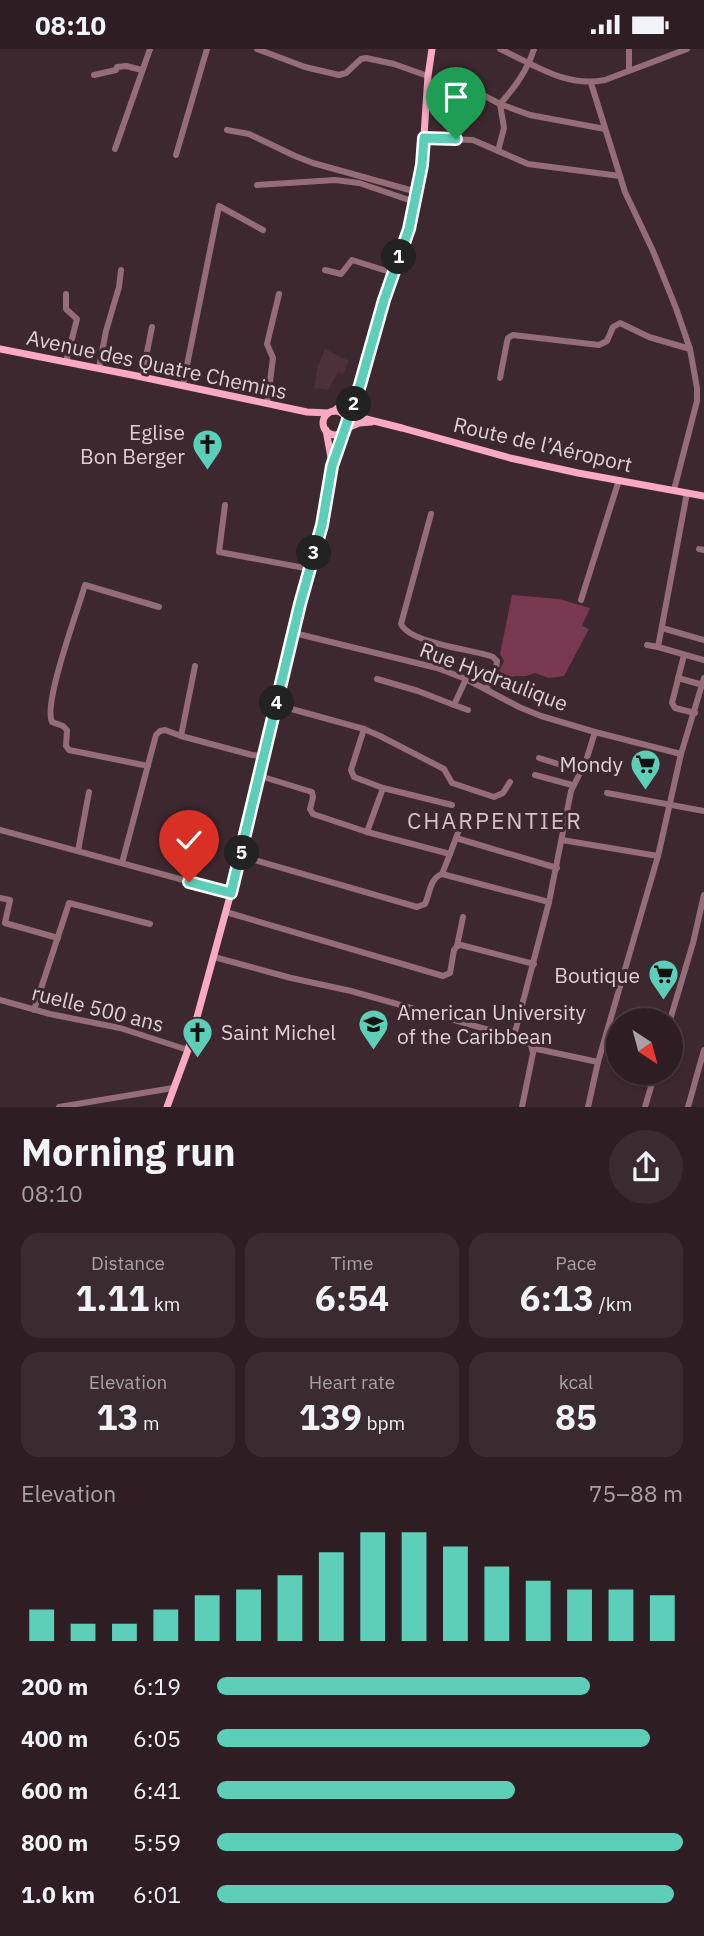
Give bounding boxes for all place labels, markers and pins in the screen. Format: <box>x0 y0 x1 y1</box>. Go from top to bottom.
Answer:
pin <box>426 67 486 139</box>
pin: 1 <box>382 239 416 275</box>
pin: 2 <box>336 387 372 421</box>
place label: Eglise Bon Berger <box>80 418 185 470</box>
church icon: Eglise Bon Berger <box>191 427 225 471</box>
pin: 3 <box>296 535 332 571</box>
pin: 4 <box>260 685 294 721</box>
supermarket icon: Mondy <box>629 747 663 791</box>
place label: Mondy <box>560 750 624 778</box>
pin <box>159 810 219 882</box>
pin: 5 <box>224 835 260 871</box>
supermarket icon: Boutique <box>646 958 680 1002</box>
place label: Boutique <box>554 961 640 989</box>
place label: American University of the Caribbean <box>397 998 587 1050</box>
school or university icon: American University of the Caribbean <box>357 1007 391 1051</box>
church icon: Saint Michel <box>181 1015 215 1059</box>
place label: Saint Michel <box>221 1018 336 1046</box>

